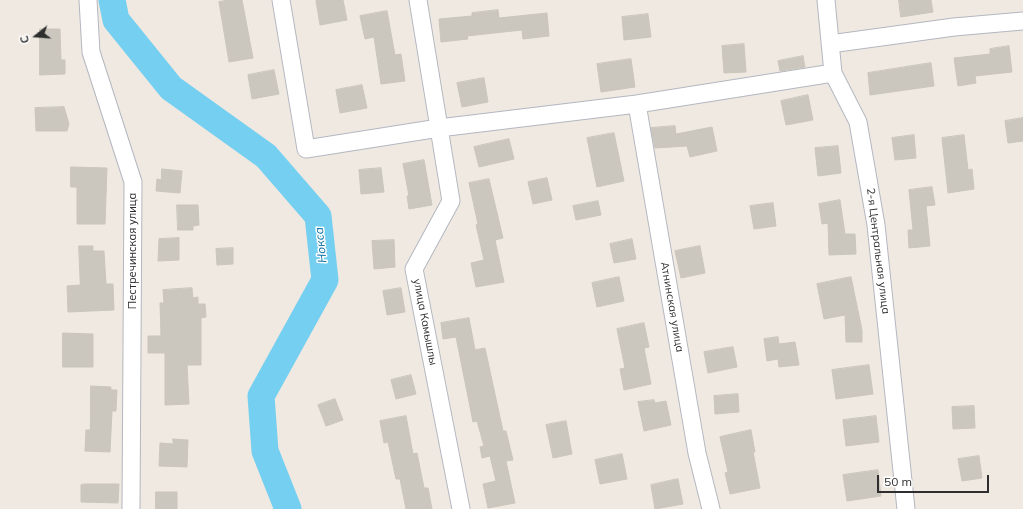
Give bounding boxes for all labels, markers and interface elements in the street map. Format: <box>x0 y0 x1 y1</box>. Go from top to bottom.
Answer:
north arrow <box>16 16 56 56</box>
text: С <box>17 34 32 45</box>
street label: 2-я Центральная улица <box>864 187 892 315</box>
street label: Пестречинская улица <box>126 193 140 309</box>
water label: Нокса <box>312 226 330 264</box>
street label: Атнинская улица <box>658 261 686 353</box>
street label: улица Камышлы <box>410 278 440 366</box>
scale bar <box>879 467 991 493</box>
text: 50 m <box>884 474 912 489</box>

